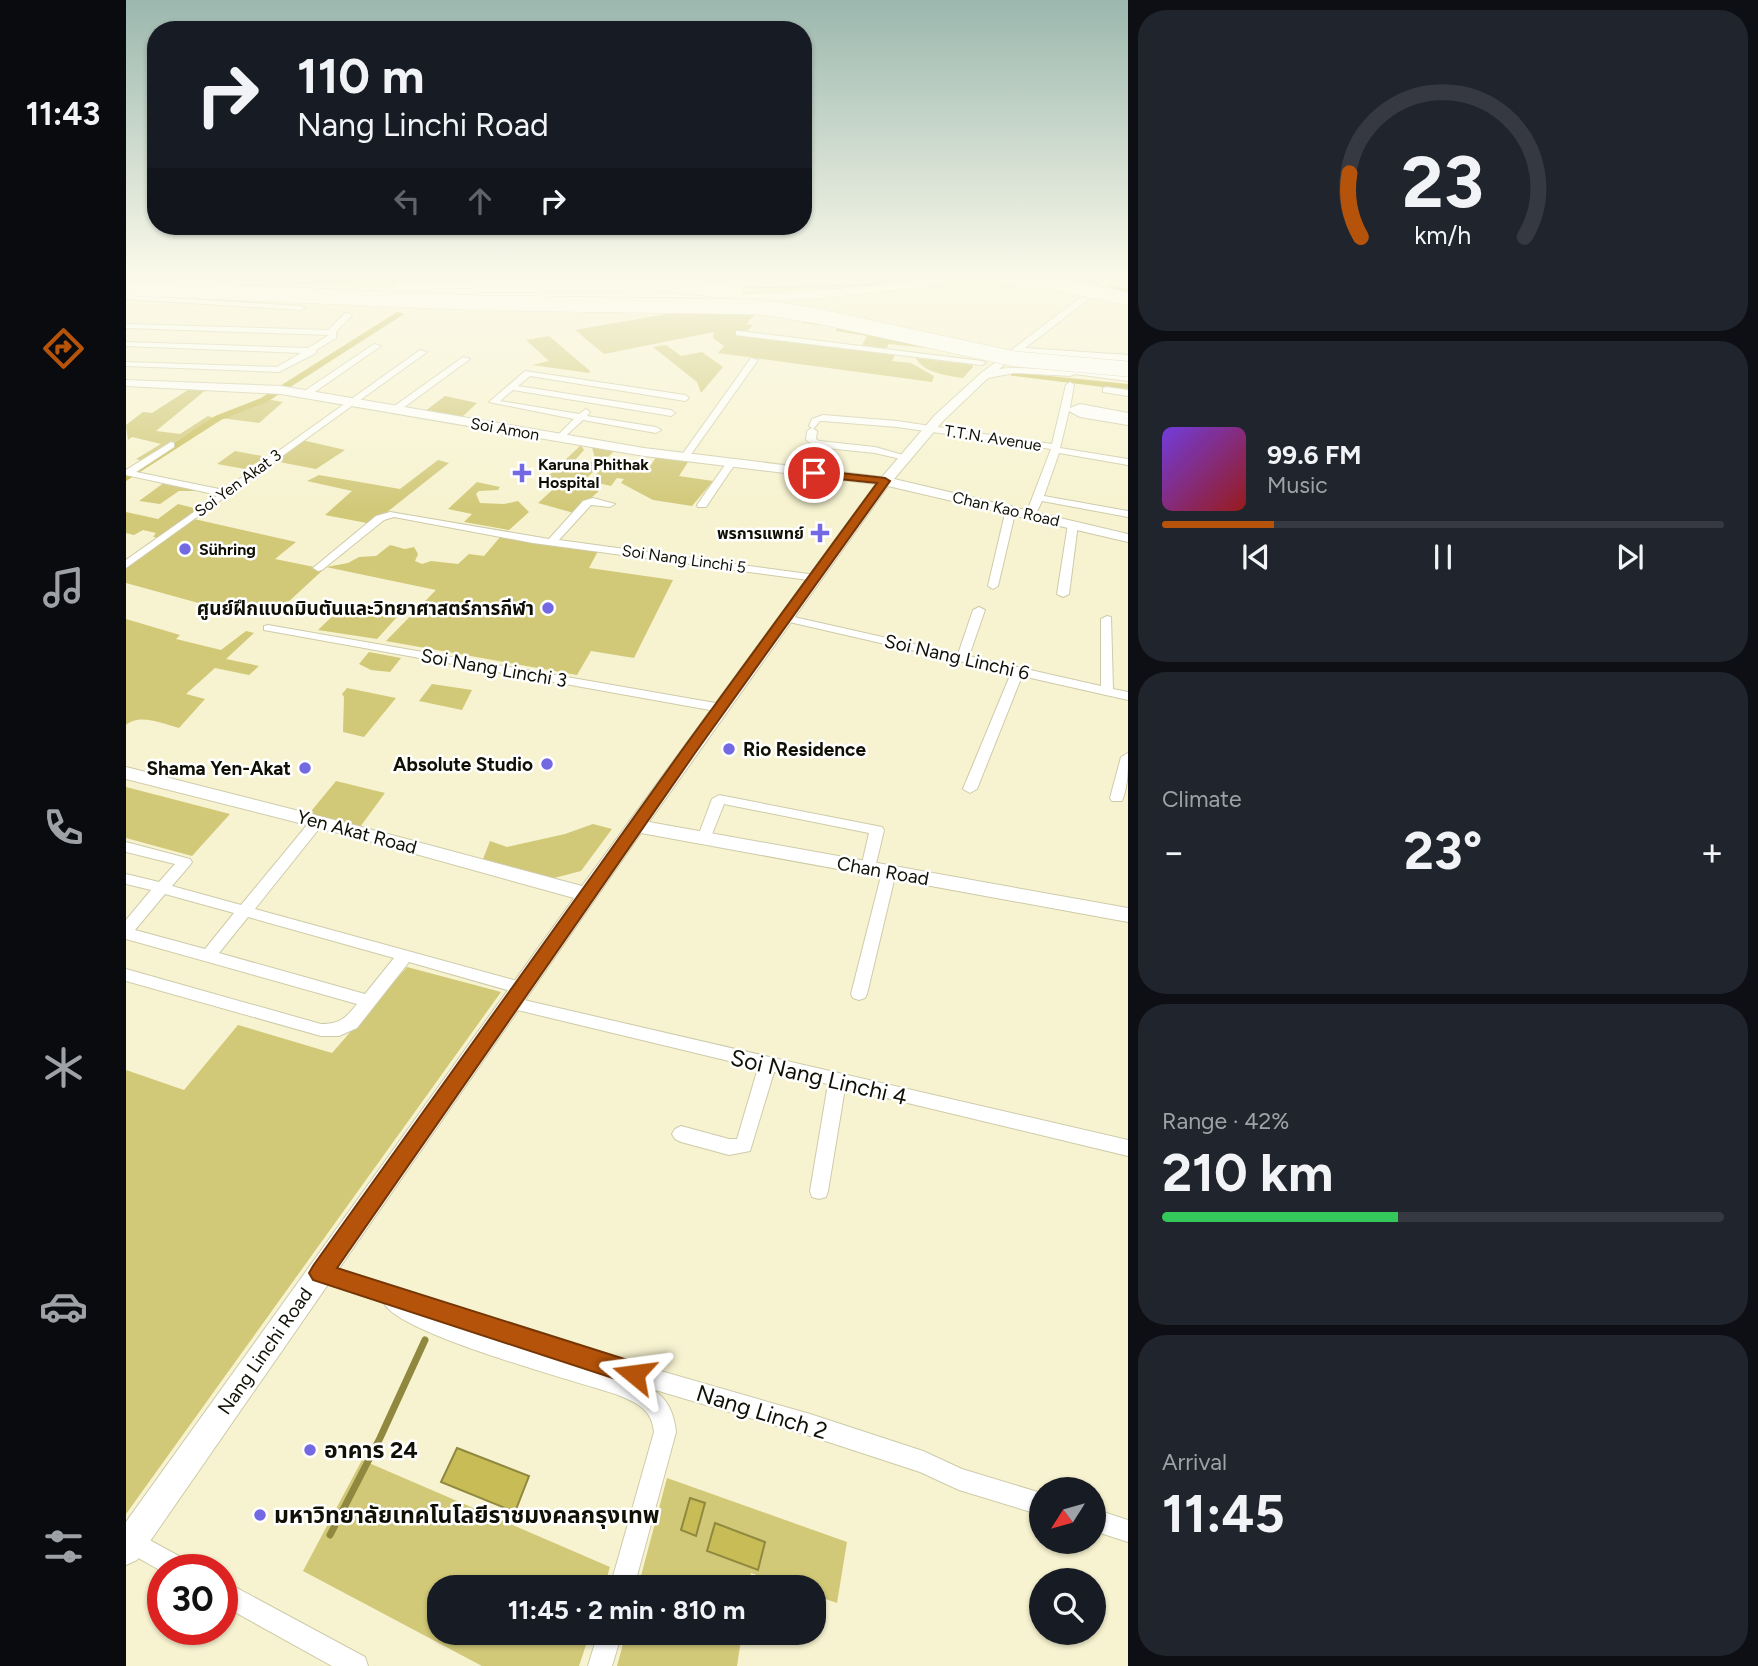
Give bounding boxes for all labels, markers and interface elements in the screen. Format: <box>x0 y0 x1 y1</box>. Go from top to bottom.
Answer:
text: 110 m <box>297 46 425 105</box>
icon: right <box>182 49 273 140</box>
text: 11:43 <box>26 95 100 133</box>
text: Nang Linchi Road <box>297 106 549 144</box>
text: 23 <box>1402 138 1484 225</box>
icon: left <box>388 182 426 220</box>
icon: ahead <box>461 182 499 220</box>
icon: right <box>534 182 572 220</box>
text: km/h <box>1414 219 1472 249</box>
icon: directions <box>39 324 88 373</box>
street label: Soi Amon <box>469 414 541 444</box>
street label: T.T.N. Avenue <box>943 421 1043 455</box>
text: 99.6 FM <box>1267 439 1362 471</box>
pin <box>784 443 844 503</box>
street label: Soi Yen Akat 3 <box>191 445 285 521</box>
icon: arrive <box>795 454 833 492</box>
place label: Karuna Phithak Hospital <box>538 455 649 492</box>
marker: Karuna Phithak Hospital <box>512 463 532 483</box>
text: Music <box>1267 471 1328 499</box>
street label: Chan Kao Road <box>951 487 1061 531</box>
marker: พรการแพทย์ <box>810 523 830 543</box>
place label: พรการแพทย์ <box>717 524 804 543</box>
icon: previous <box>1237 538 1275 576</box>
icon: pause <box>1424 538 1462 576</box>
icon: next <box>1611 538 1649 576</box>
place label: Sühring <box>199 540 256 559</box>
marker: Sühring <box>177 541 193 557</box>
street label: Soi Nang Linchi 5 <box>621 541 747 577</box>
icon: music <box>39 563 88 612</box>
place label: ศูนย์ฝึกแบดมินตันและวิทยาศาสตร์การกีฬา <box>197 597 534 620</box>
marker: ศูนย์ฝึกแบดมินตันและวิทยาศาสตร์การกีฬา <box>540 600 556 616</box>
street label: Soi Nang Linchi 6 <box>882 629 1032 685</box>
street label: Soi Nang Linchi 3 <box>419 644 569 692</box>
place label: Rio Residence <box>743 738 866 761</box>
marker: Rio Residence <box>721 741 737 757</box>
place label: Absolute Studio <box>393 753 533 776</box>
marker: Absolute Studio <box>539 756 555 772</box>
place label: Shama Yen-Akat <box>147 757 291 780</box>
marker: Shama Yen-Akat <box>297 760 313 776</box>
text: Climate <box>1162 785 1241 813</box>
icon: phone <box>39 803 88 852</box>
street label: Yen Akat Road <box>295 805 419 859</box>
text: 23° <box>1404 820 1482 882</box>
text: − <box>1162 829 1186 875</box>
text: + <box>1700 829 1724 875</box>
street label: Chan Road <box>835 852 931 890</box>
icon: climate <box>39 1043 88 1092</box>
street label: Soi Nang Linchi 4 <box>728 1043 910 1111</box>
text: Range · 42% <box>1162 1107 1289 1135</box>
text: 210 km <box>1162 1142 1333 1204</box>
icon: car <box>39 1282 88 1331</box>
street label: Nang Linchi Road <box>213 1283 317 1419</box>
position arrow <box>597 1337 671 1411</box>
street label: Nang Linch 2 <box>693 1379 831 1445</box>
place label: อาคาร 24 <box>324 1436 418 1464</box>
marker: อาคาร 24 <box>302 1442 318 1458</box>
text: Arrival <box>1162 1448 1227 1476</box>
north arrow <box>1029 1477 1106 1554</box>
map controls <box>1029 1477 1106 1645</box>
text: 11:45 <box>1162 1483 1285 1545</box>
place label: มหาวิทยาลัยเทคโนโลยีราชมงคลกรุงเทพ <box>274 1501 660 1529</box>
marker: มหาวิทยาลัยเทคโนโลยีราชมงคลกรุงเทพ <box>252 1507 268 1523</box>
icon: filters <box>39 1522 88 1571</box>
speed limit sign: 30 <box>147 1554 238 1645</box>
button: search <box>1029 1568 1106 1645</box>
text: 11:45 · 2 min · 810 m <box>508 1594 745 1626</box>

